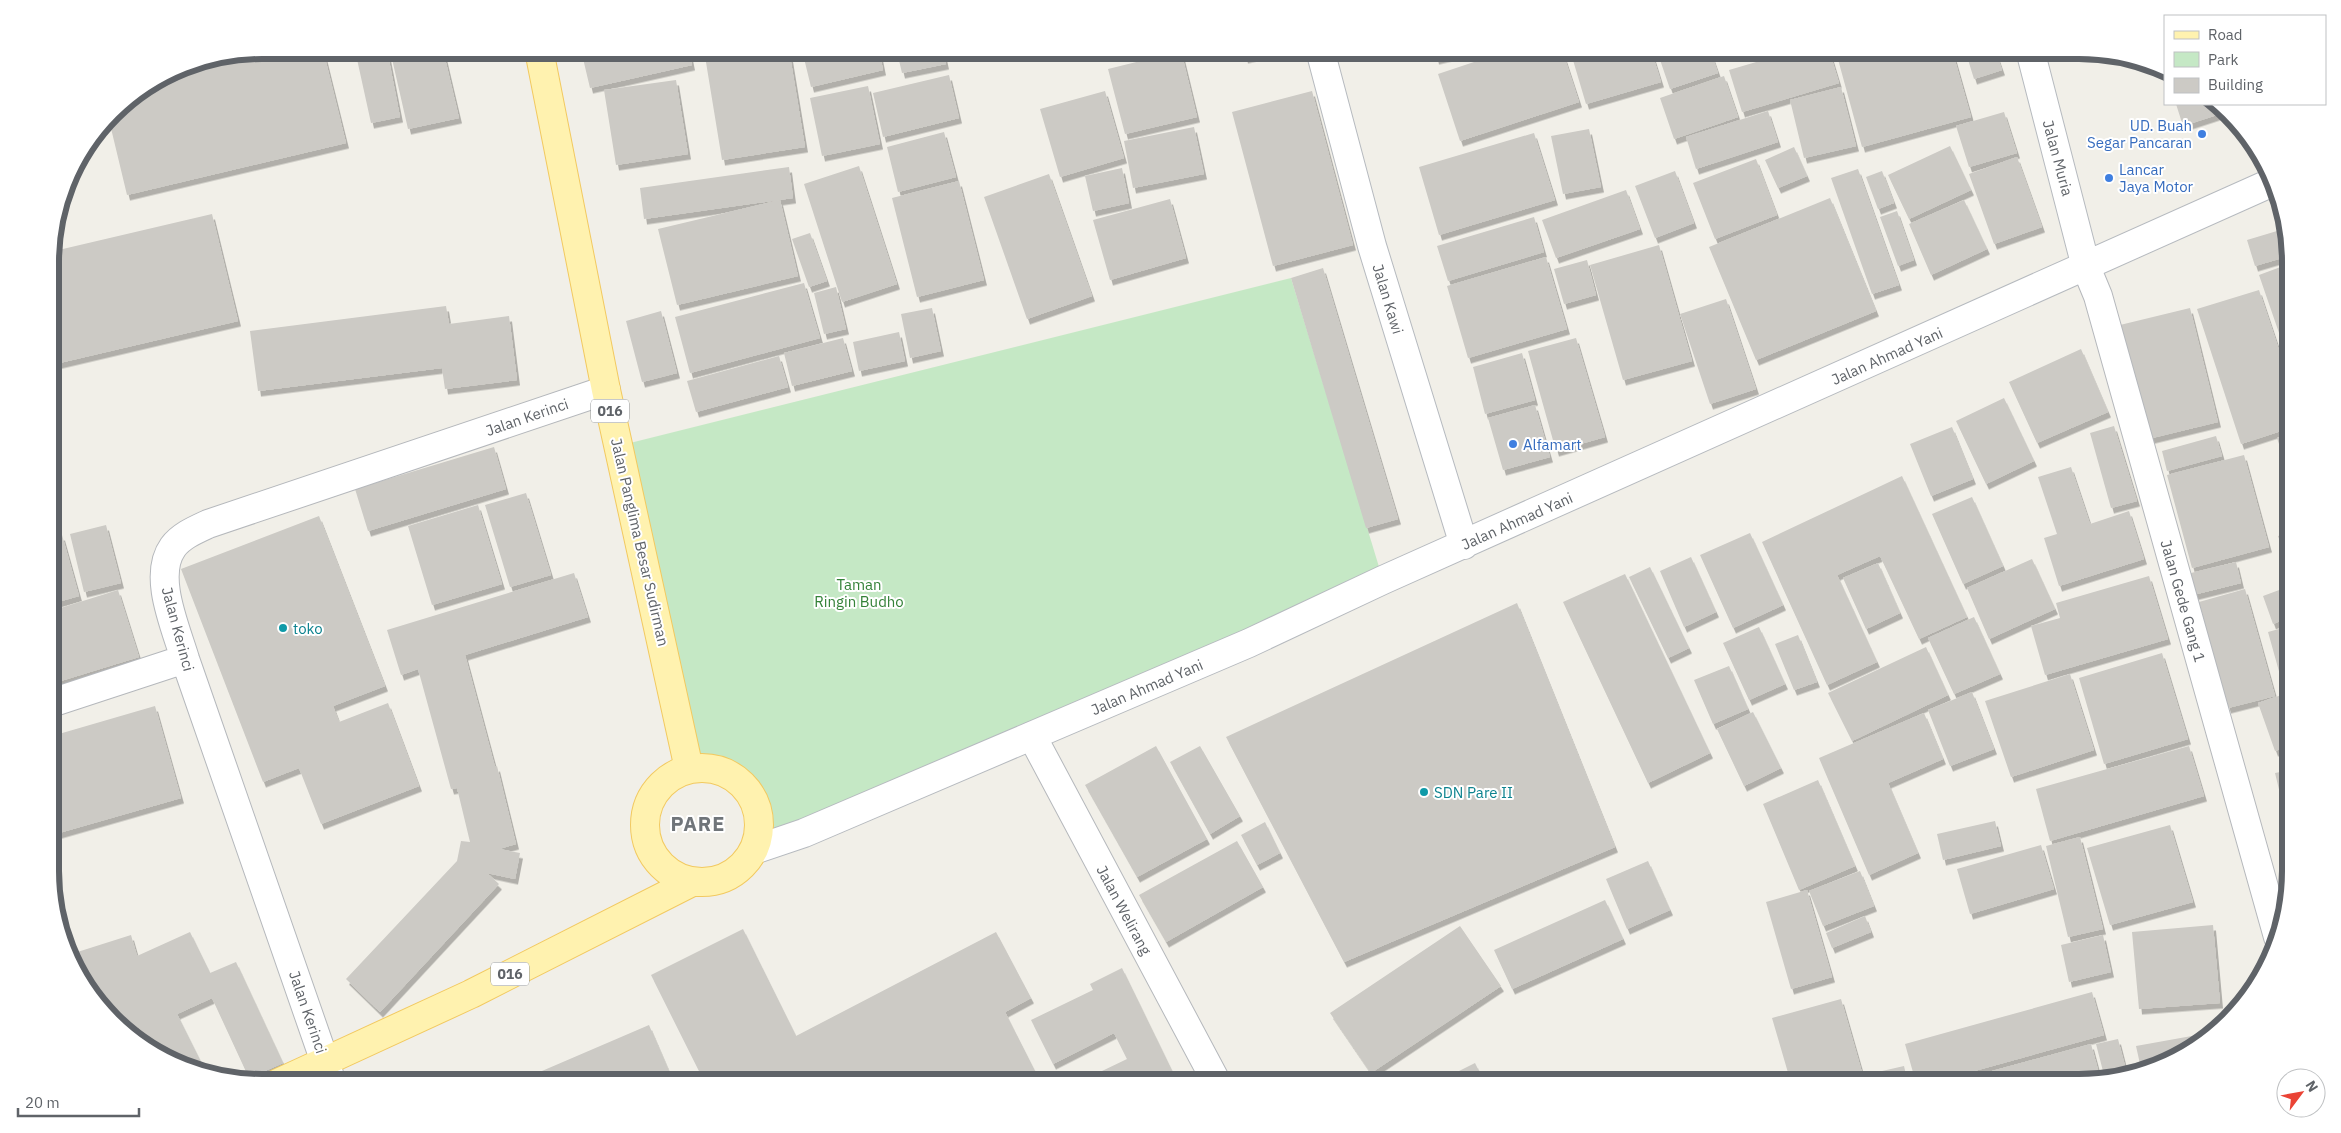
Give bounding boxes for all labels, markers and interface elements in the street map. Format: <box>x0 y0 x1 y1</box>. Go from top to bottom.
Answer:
legend <box>2164 15 2326 105</box>
text: Road <box>2208 25 2243 44</box>
text: Park <box>2208 50 2238 69</box>
text: Building <box>2208 75 2263 94</box>
place label: UD. Buah Segar Pancaran <box>2087 116 2192 152</box>
street label: Jalan Muria <box>2039 118 2077 198</box>
marker: UD. Buah Segar Pancaran <box>2196 128 2208 140</box>
place label: Lancar Jaya Motor <box>2119 160 2194 196</box>
marker: Lancar Jaya Motor <box>2103 172 2115 184</box>
street label: Jalan Kawi <box>1368 262 1408 336</box>
street label: Jalan Ahmad Yani <box>1828 323 1946 389</box>
street label: Jalan Kerinci <box>483 394 571 440</box>
road number: 016 <box>591 400 629 422</box>
place label: Alfamart <box>1523 435 1582 454</box>
street label: Jalan Panglima Besar Sudirman <box>607 436 673 648</box>
marker: Alfamart <box>1507 438 1519 450</box>
street label: Jalan Ahmad Yani <box>1458 488 1576 554</box>
street label: Jalan Gede Gang 1 <box>2156 538 2210 664</box>
park label: Taman Ringin Budho <box>814 575 904 611</box>
street label: Jalan Kerinci <box>158 585 198 673</box>
place label: toko <box>293 619 323 638</box>
marker: toko <box>277 622 289 634</box>
street label: Jalan Ahmad Yani <box>1088 655 1206 719</box>
place label: SDN Pare II <box>1434 783 1513 802</box>
marker: SDN Pare II <box>1418 786 1430 798</box>
district label: PARE <box>671 810 725 837</box>
street label: Jalan Welirang <box>1092 862 1156 958</box>
road number: 016 <box>491 962 529 986</box>
street label: Jalan Kerinci <box>285 968 331 1056</box>
north arrow <box>2276 1068 2326 1118</box>
text: N <box>2302 1077 2322 1095</box>
scale bar <box>18 1086 139 1118</box>
text: 20 m <box>25 1093 60 1112</box>

